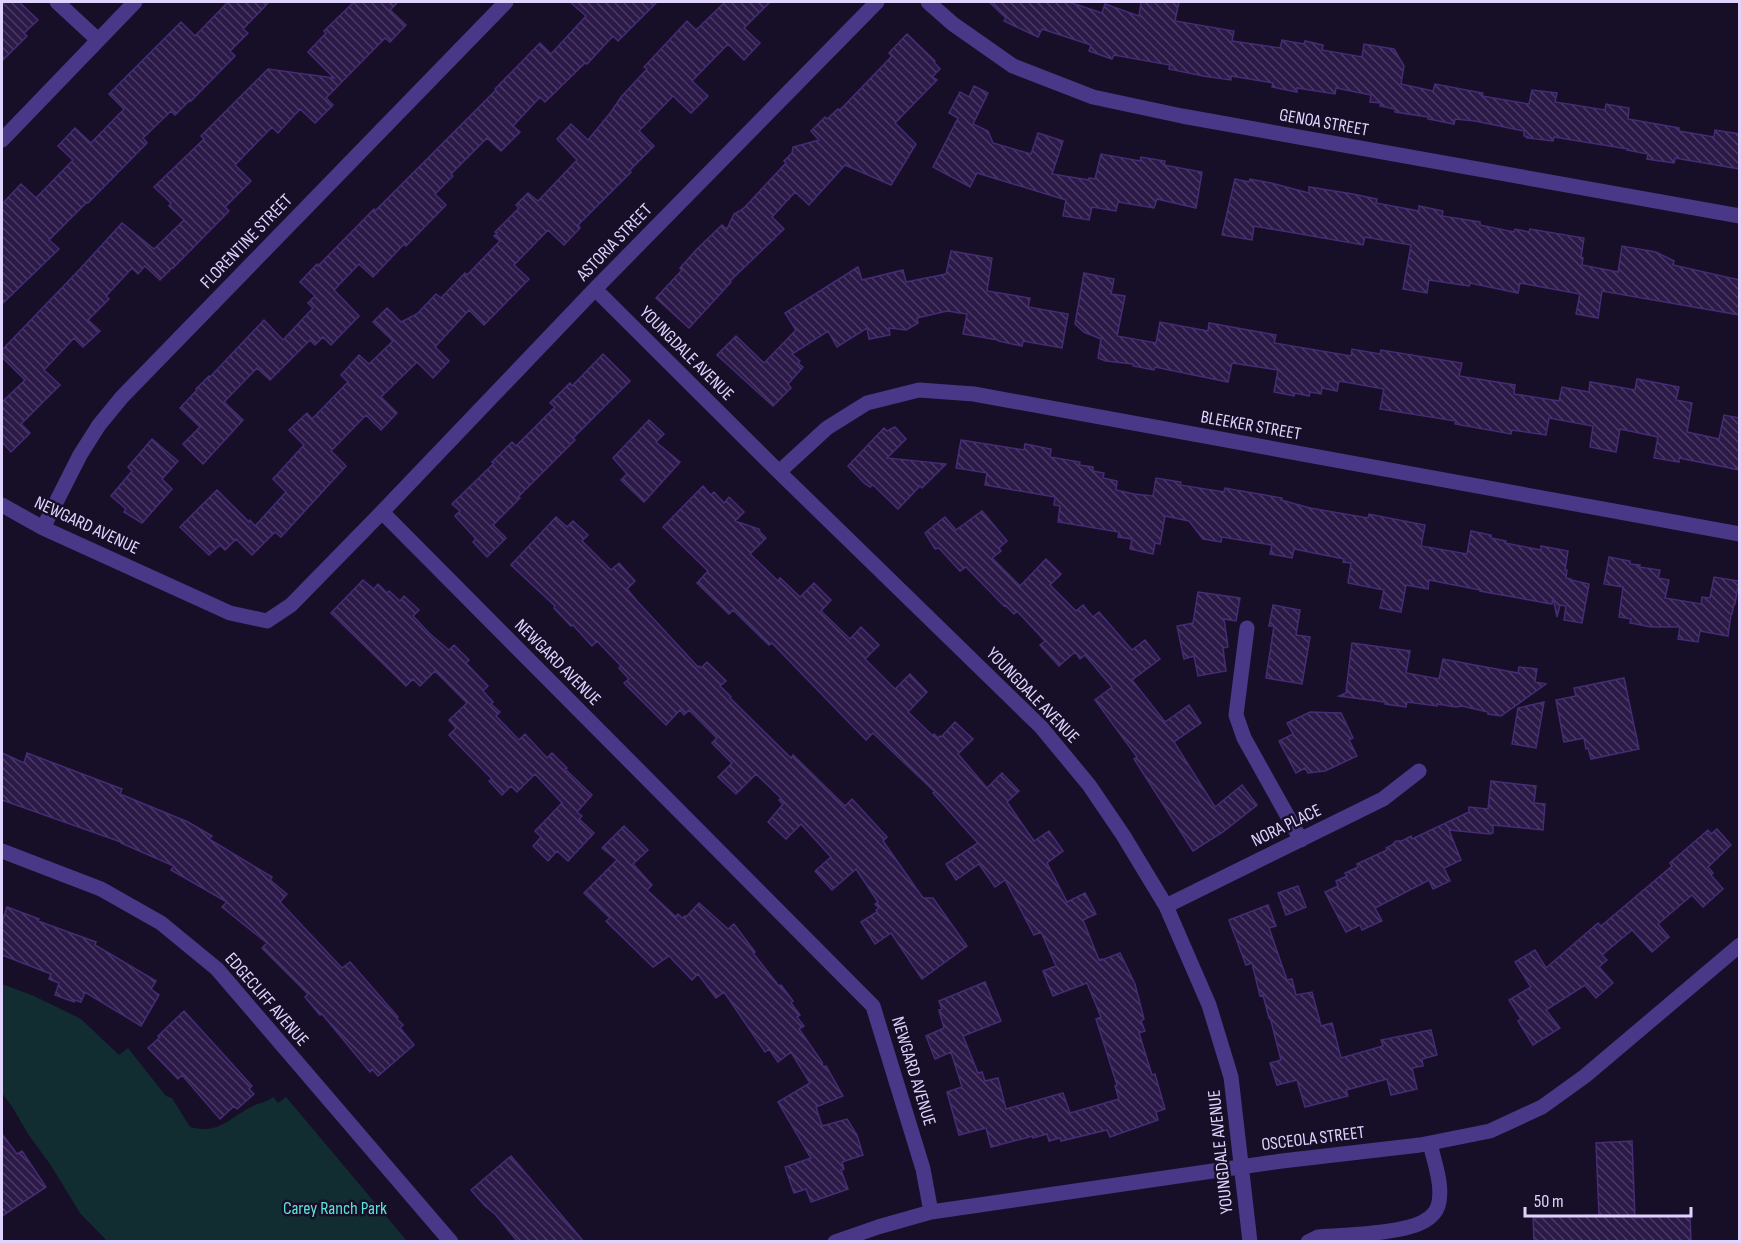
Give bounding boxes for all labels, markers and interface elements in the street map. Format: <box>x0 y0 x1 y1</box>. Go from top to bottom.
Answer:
street label: GENOA STREET <box>1278 104 1370 141</box>
street label: FLORENTINE STREET <box>196 190 297 293</box>
street label: ASTORIA STREET <box>572 199 656 286</box>
street label: YOUNGDALE AVENUE <box>635 302 738 405</box>
street label: BLEEKER STREET <box>1199 406 1303 445</box>
street label: NEWGARD AVENUE <box>31 492 143 559</box>
street label: NEWGARD AVENUE <box>510 615 605 710</box>
street label: YOUNGDALE AVENUE <box>982 643 1083 747</box>
street label: NORA PLACE <box>1248 800 1324 851</box>
street label: EDGECLIFF AVENUE <box>220 948 313 1050</box>
street label: NEWGARD AVENUE <box>887 1014 940 1128</box>
street label: YOUNGDALE AVENUE <box>1204 1089 1237 1215</box>
street label: OSCEOLA STREET <box>1260 1122 1366 1155</box>
scale bar <box>1525 1180 1692 1218</box>
text: 50 m <box>1534 1191 1564 1212</box>
park label: Carey Ranch Park <box>283 1198 387 1219</box>

